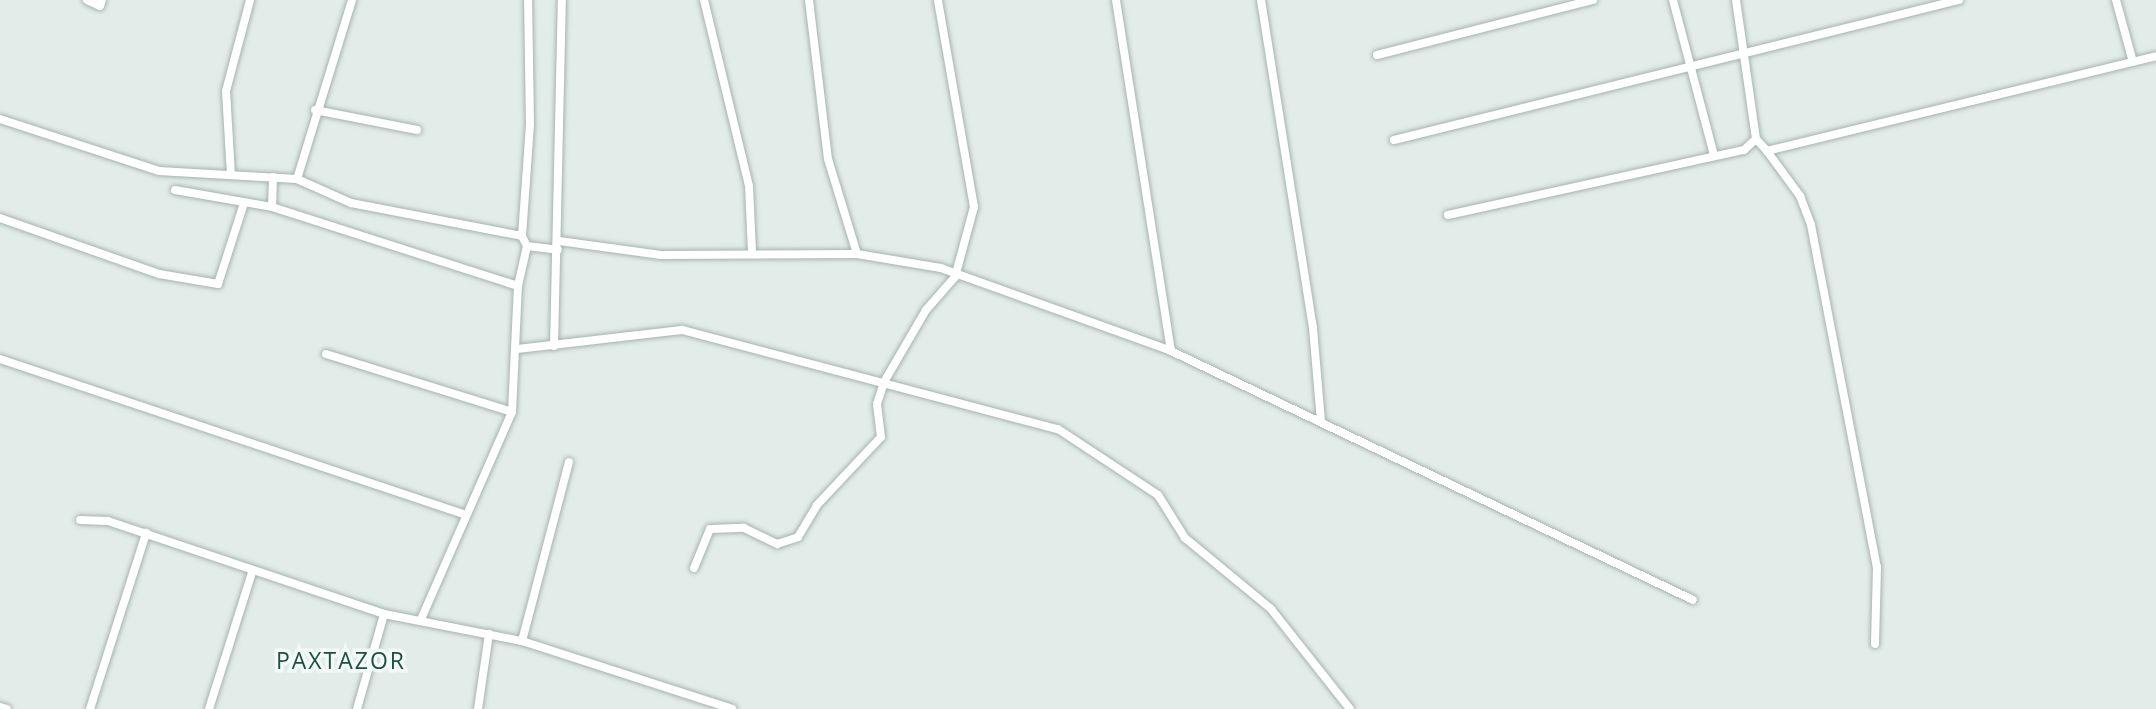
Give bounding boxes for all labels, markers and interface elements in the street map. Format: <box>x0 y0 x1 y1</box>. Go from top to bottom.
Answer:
district label: PAXTAZOR <box>277 646 405 674</box>

